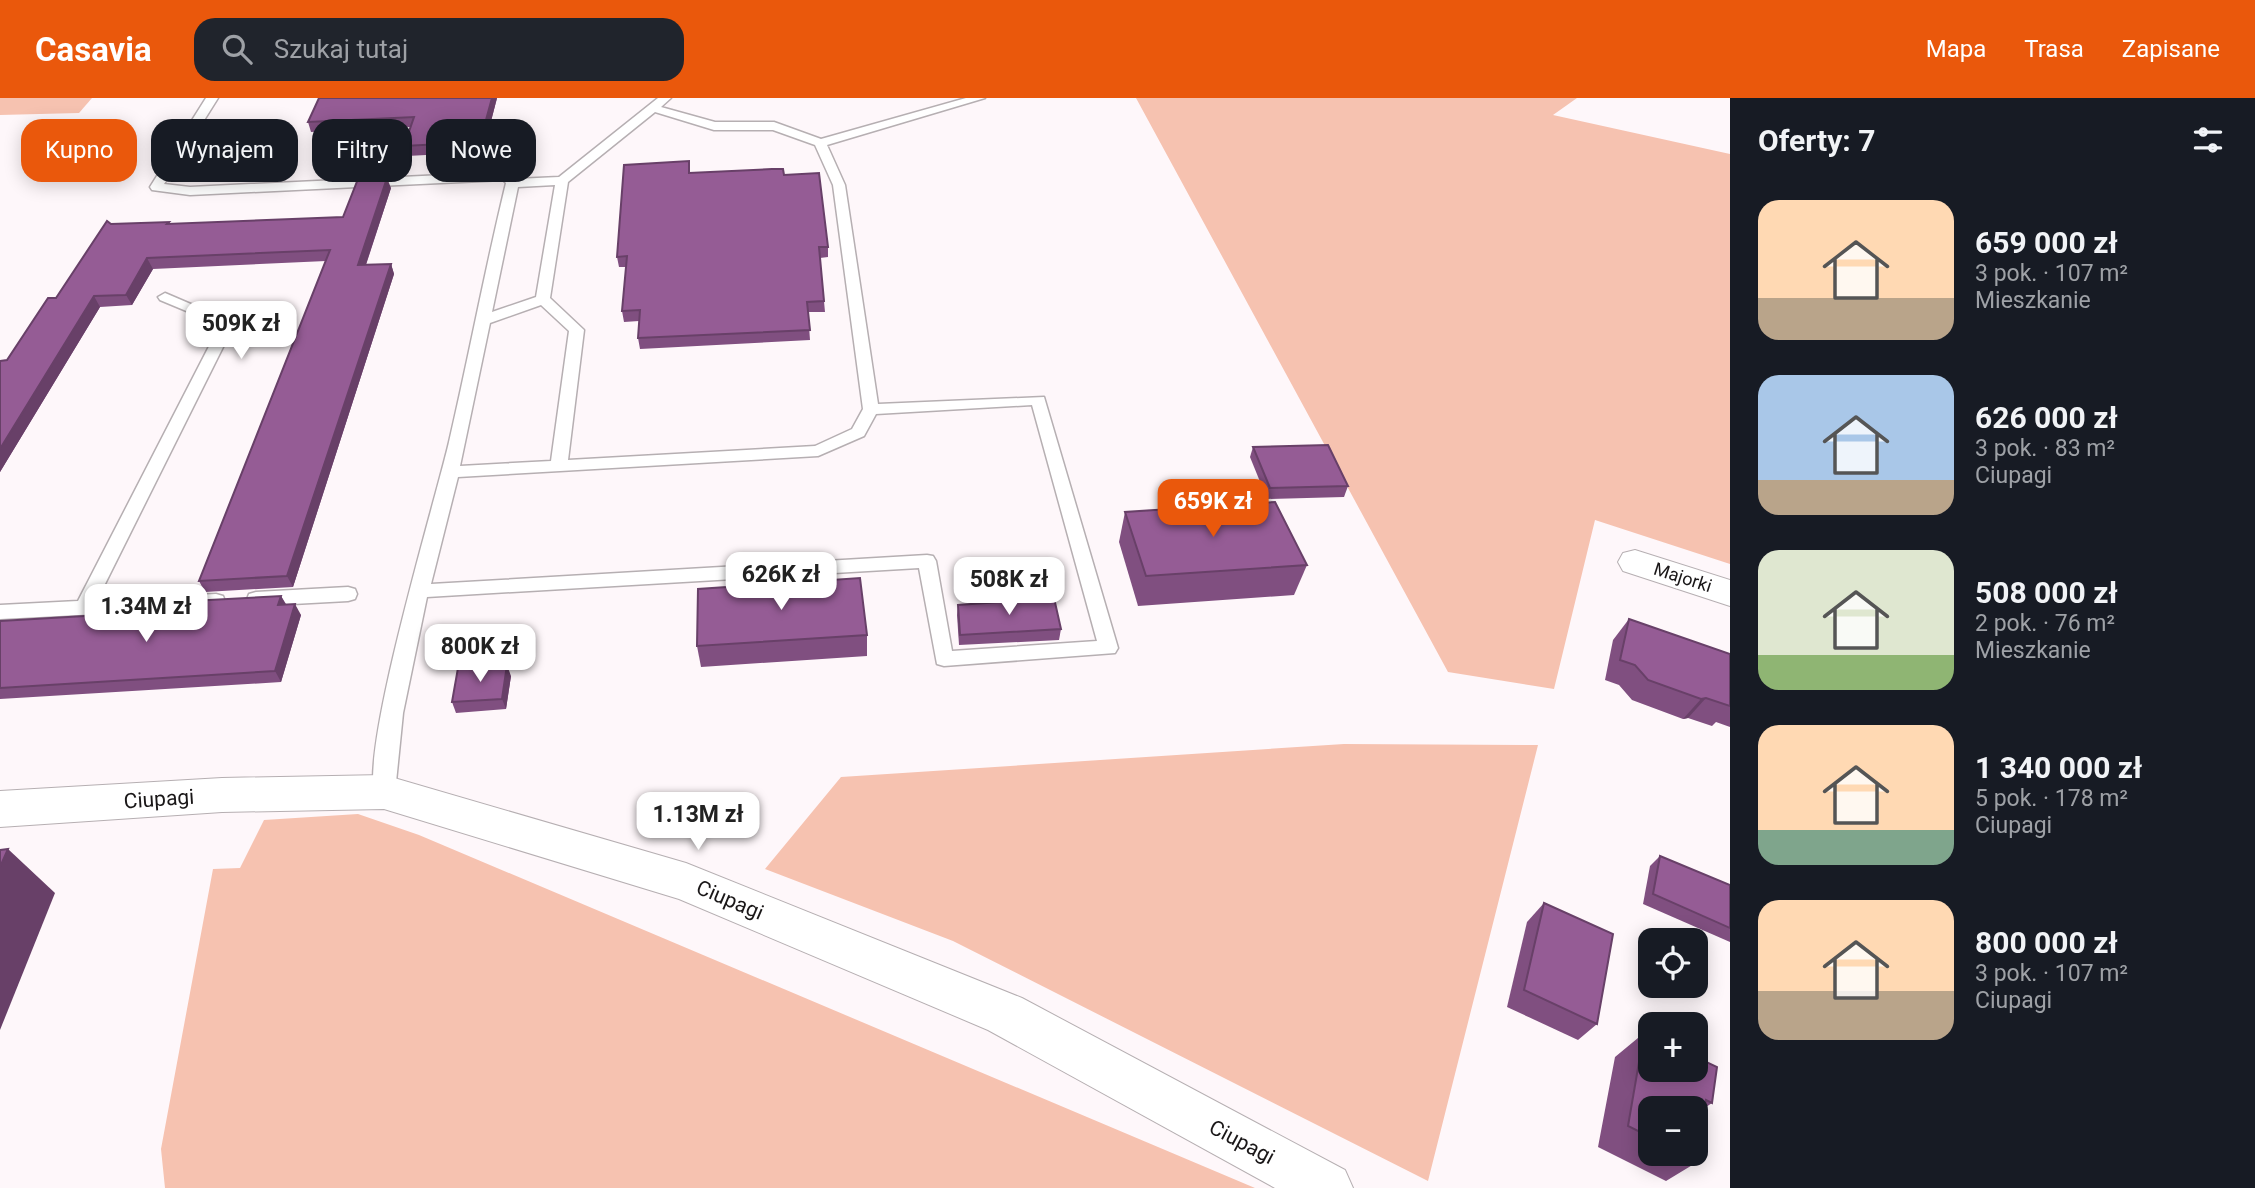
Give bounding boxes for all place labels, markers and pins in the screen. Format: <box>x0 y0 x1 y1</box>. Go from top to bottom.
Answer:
pin: 509K zł <box>176 302 306 361</box>
pin: 659K zł <box>1148 480 1278 539</box>
pin: 626K zł <box>716 552 846 612</box>
pin: 508K zł <box>944 558 1074 617</box>
pin: 1.34M zł <box>74 584 218 644</box>
pin: 800K zł <box>415 624 545 684</box>
pin: 1.13M zł <box>626 792 770 852</box>

